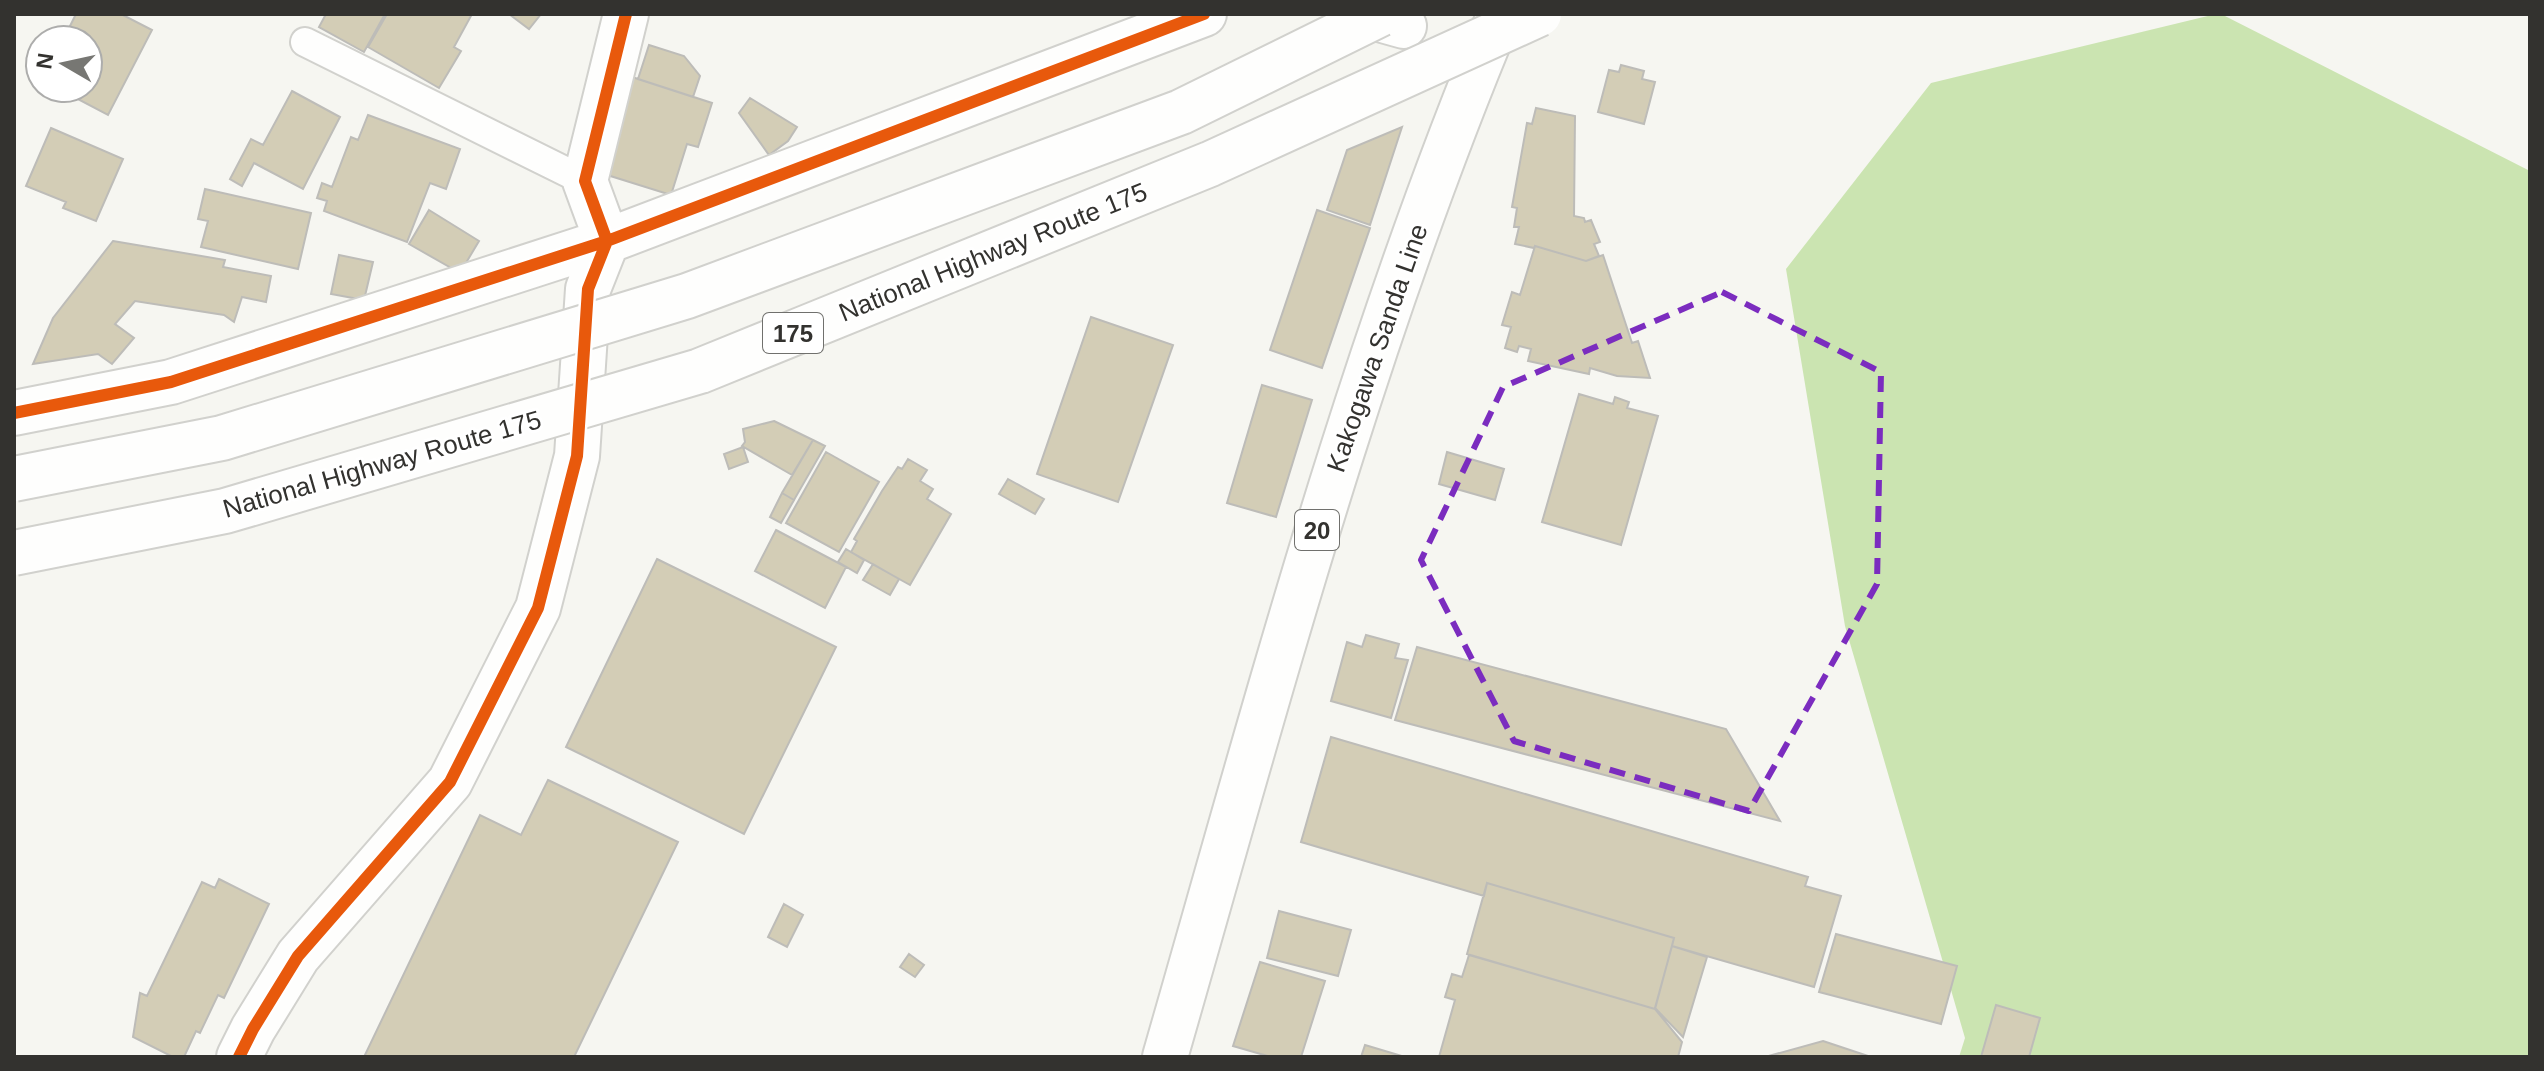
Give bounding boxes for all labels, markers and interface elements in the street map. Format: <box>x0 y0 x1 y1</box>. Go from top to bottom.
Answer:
north arrow <box>24 24 104 104</box>
text: N <box>31 51 58 71</box>
street label: National Highway Route 175 <box>835 176 1151 328</box>
street label: Kakogawa Sanda Line <box>1320 220 1434 476</box>
road number: 175 <box>763 313 823 353</box>
street label: National Highway Route 175 <box>219 404 545 524</box>
road number: 20 <box>1295 510 1339 550</box>

